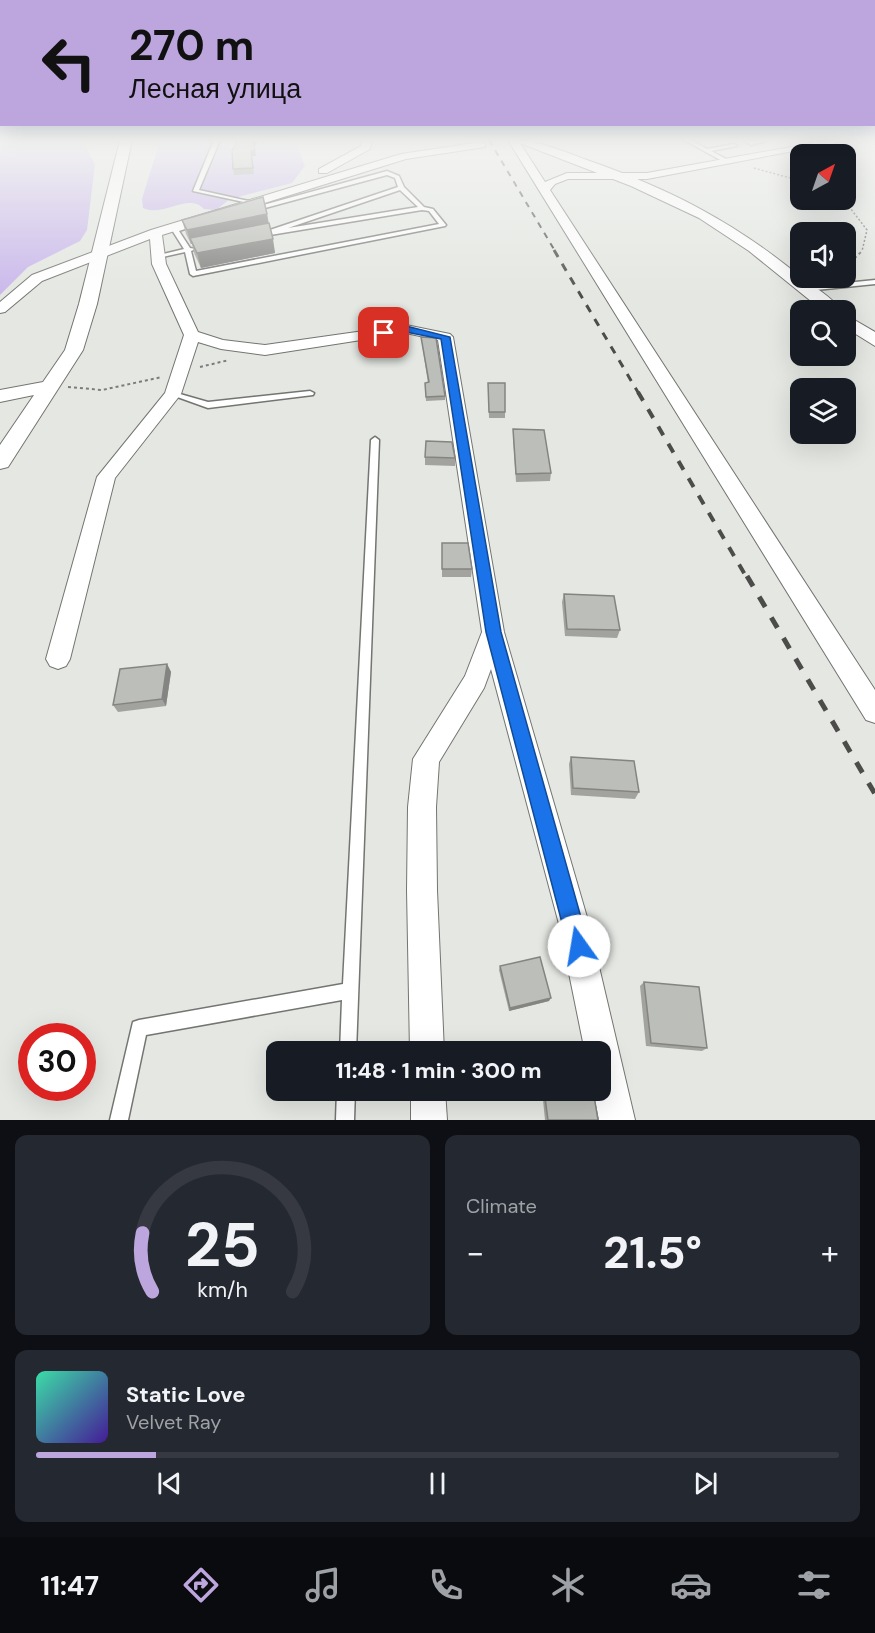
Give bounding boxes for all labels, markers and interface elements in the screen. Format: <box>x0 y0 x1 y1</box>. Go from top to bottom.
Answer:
text: 270 m <box>129 18 254 73</box>
icon: left <box>30 24 108 102</box>
text: Лесная улица <box>129 71 301 106</box>
north arrow <box>790 144 856 210</box>
map controls <box>790 144 856 444</box>
button: sound <box>790 222 856 288</box>
button: search <box>790 300 856 366</box>
pin <box>358 307 409 358</box>
icon: arrive <box>367 316 400 349</box>
button: layers <box>790 378 856 444</box>
position arrow <box>547 914 611 978</box>
speed limit sign: 30 <box>18 1023 96 1101</box>
text: 11:48 · 1 min · 300 m <box>335 1056 542 1085</box>
text: Climate <box>466 1193 537 1219</box>
text: 25 <box>185 1204 260 1285</box>
text: 21.5° <box>603 1223 702 1282</box>
text: − <box>466 1231 484 1274</box>
text: + <box>821 1231 839 1274</box>
text: km/h <box>197 1276 248 1304</box>
text: Static Love <box>126 1380 246 1409</box>
text: Velvet Ray <box>126 1409 221 1435</box>
icon: previous <box>153 1467 186 1500</box>
icon: pause <box>421 1467 454 1500</box>
icon: next <box>689 1467 722 1500</box>
icon: directions <box>180 1564 222 1606</box>
icon: music <box>302 1564 344 1606</box>
icon: phone <box>425 1564 467 1606</box>
icon: climate <box>547 1564 589 1606</box>
icon: car <box>670 1564 712 1606</box>
icon: filters <box>793 1564 835 1606</box>
text: 11:47 <box>40 1568 99 1603</box>

